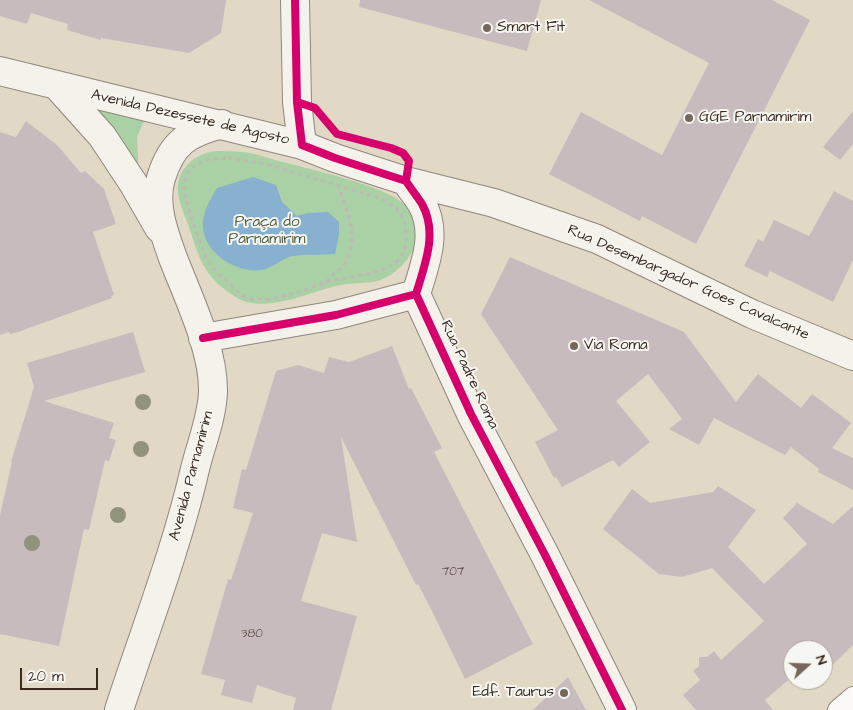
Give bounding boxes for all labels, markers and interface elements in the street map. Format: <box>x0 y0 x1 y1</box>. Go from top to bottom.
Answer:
place label: Smart Fit <box>497 19 565 37</box>
marker: Smart Fit <box>481 22 493 34</box>
street label: Avenida Dezessete de Agosto <box>89 86 291 150</box>
place label: GGE Parnamirim <box>699 109 811 127</box>
marker: GGE Parnamirim <box>683 112 695 124</box>
park label: Praça do Parnamirim <box>229 214 305 249</box>
street label: Rua Desembargador Goes Cavalcante <box>564 221 812 345</box>
street label: Rua Padre Roma <box>436 318 502 432</box>
place label: Via Roma <box>584 337 648 355</box>
marker: Via Roma <box>568 340 580 352</box>
street label: Avenida Parnamirim <box>166 409 218 543</box>
house number: 707 <box>442 565 464 579</box>
house number: 380 <box>241 627 263 641</box>
north arrow <box>783 640 833 690</box>
text: N <box>810 653 832 668</box>
scale bar <box>22 658 100 690</box>
text: 20 m <box>28 666 64 687</box>
place label: Edf. Taurus <box>472 684 554 702</box>
marker: Edf. Taurus <box>558 687 570 699</box>

